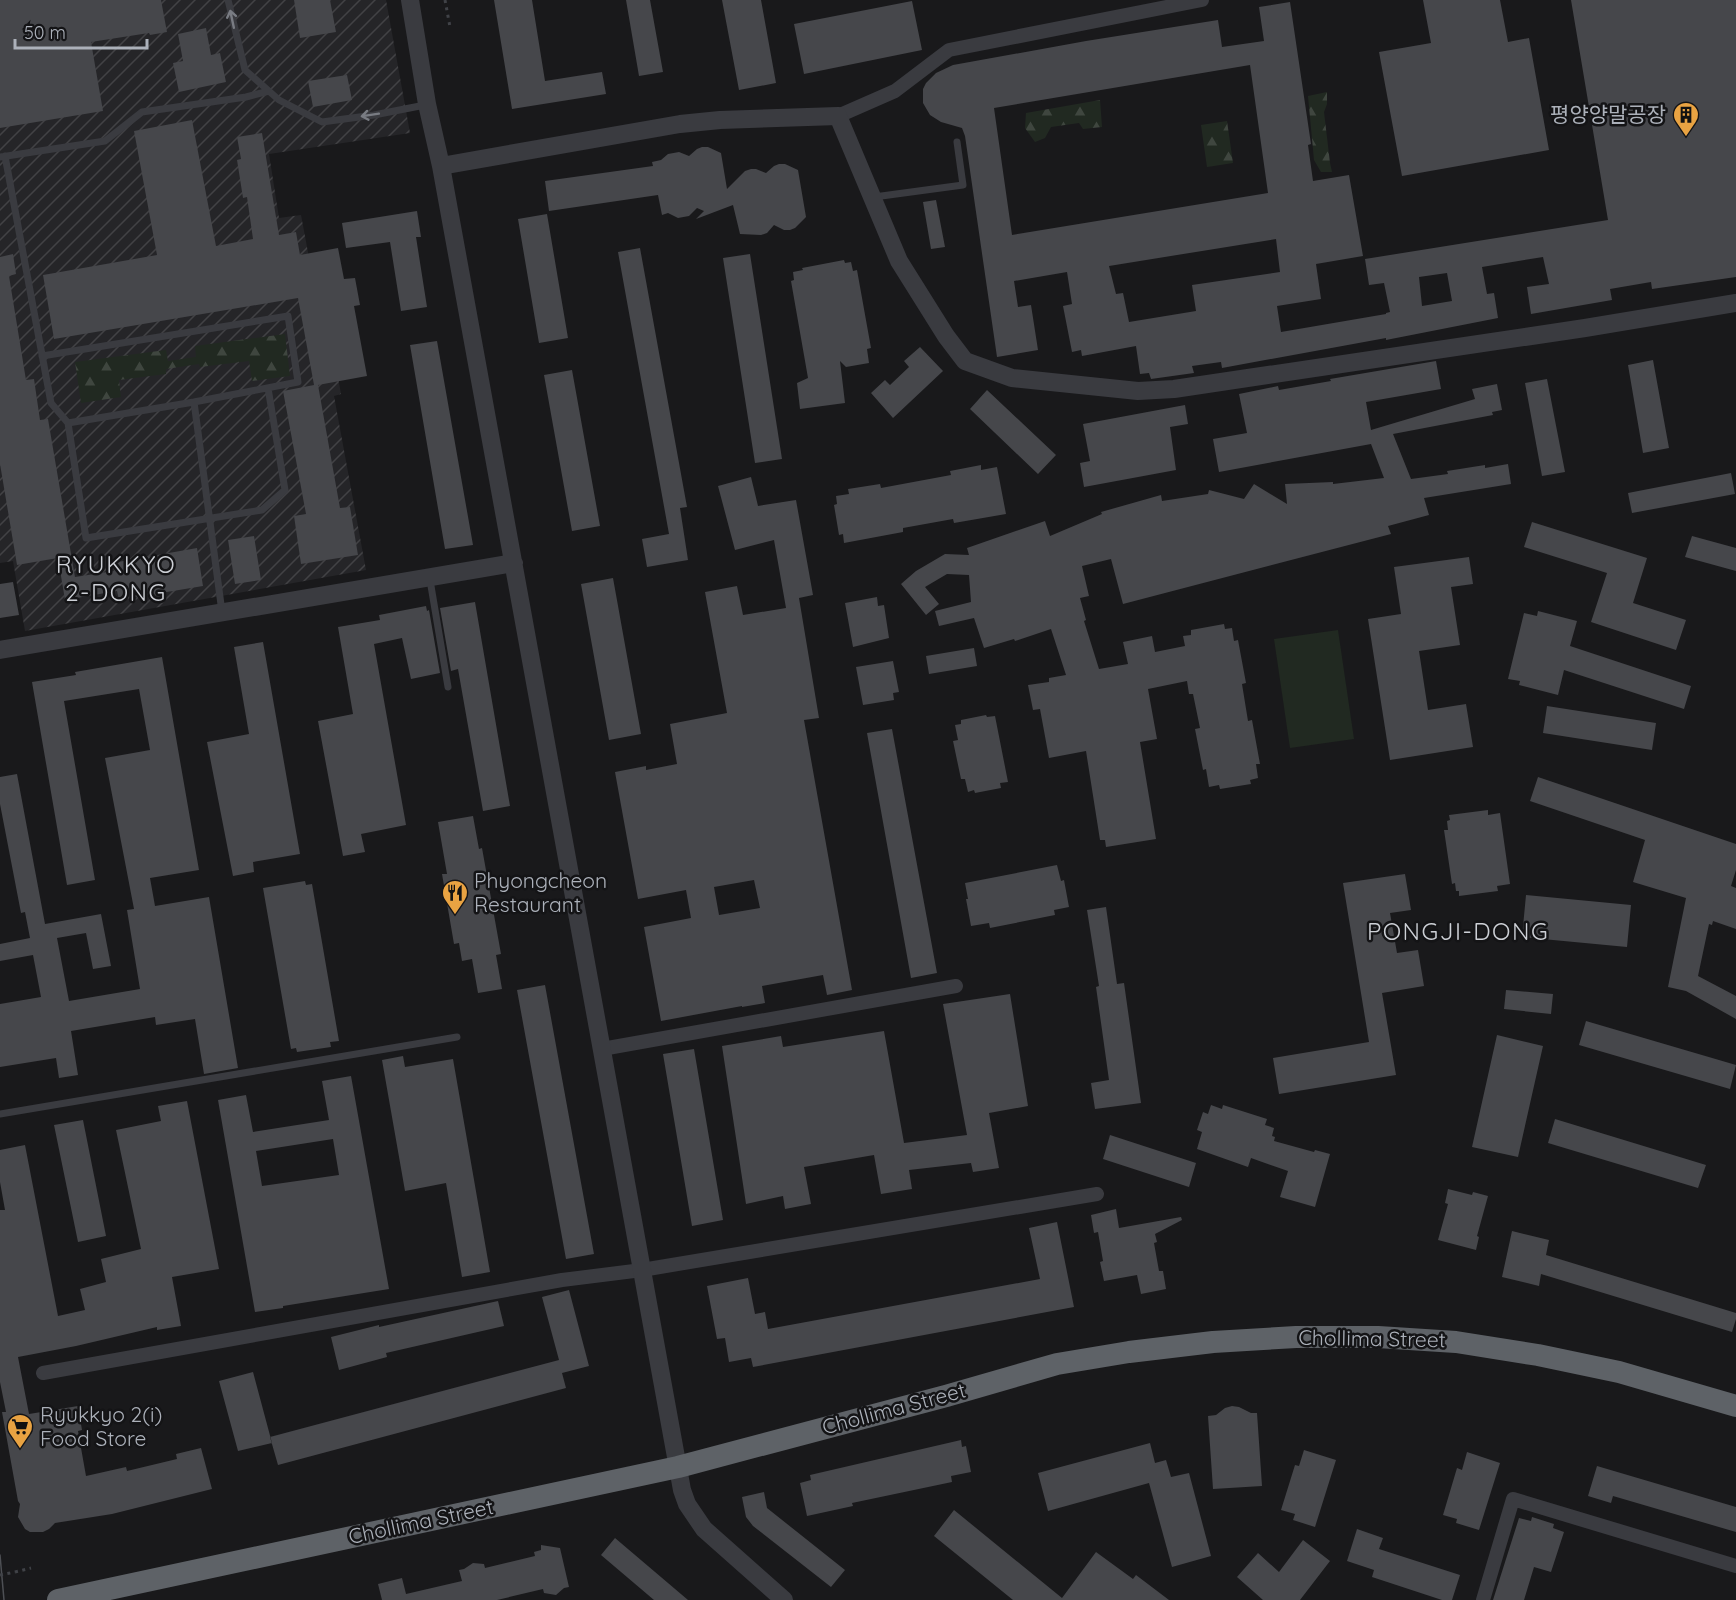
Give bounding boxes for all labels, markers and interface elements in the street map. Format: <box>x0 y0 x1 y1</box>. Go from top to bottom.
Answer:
one-way arrow <box>226 9 237 29</box>
scale bar <box>15 12 147 50</box>
text: 50 m <box>24 21 66 44</box>
building icon: 평양양말공장 <box>1671 100 1701 138</box>
place label: 평양양말공장 <box>1550 101 1666 127</box>
one-way arrow <box>361 110 380 121</box>
district label: RYUKKYO 2-DONG <box>56 549 176 607</box>
place label: Phyongcheon Restaurant <box>474 867 607 917</box>
restaurant icon: Phyongcheon Restaurant <box>440 878 470 916</box>
district label: PONGJI-DONG <box>1367 916 1549 946</box>
street label: Chollima Street <box>1298 1324 1446 1352</box>
street label: Chollima Street <box>819 1376 968 1440</box>
place label: Ryukkyo 2(i) Food Store <box>40 1401 162 1451</box>
supermarket icon: Ryukkyo 2(i) Food Store <box>5 1412 35 1450</box>
street label: Chollima Street <box>346 1493 496 1549</box>

